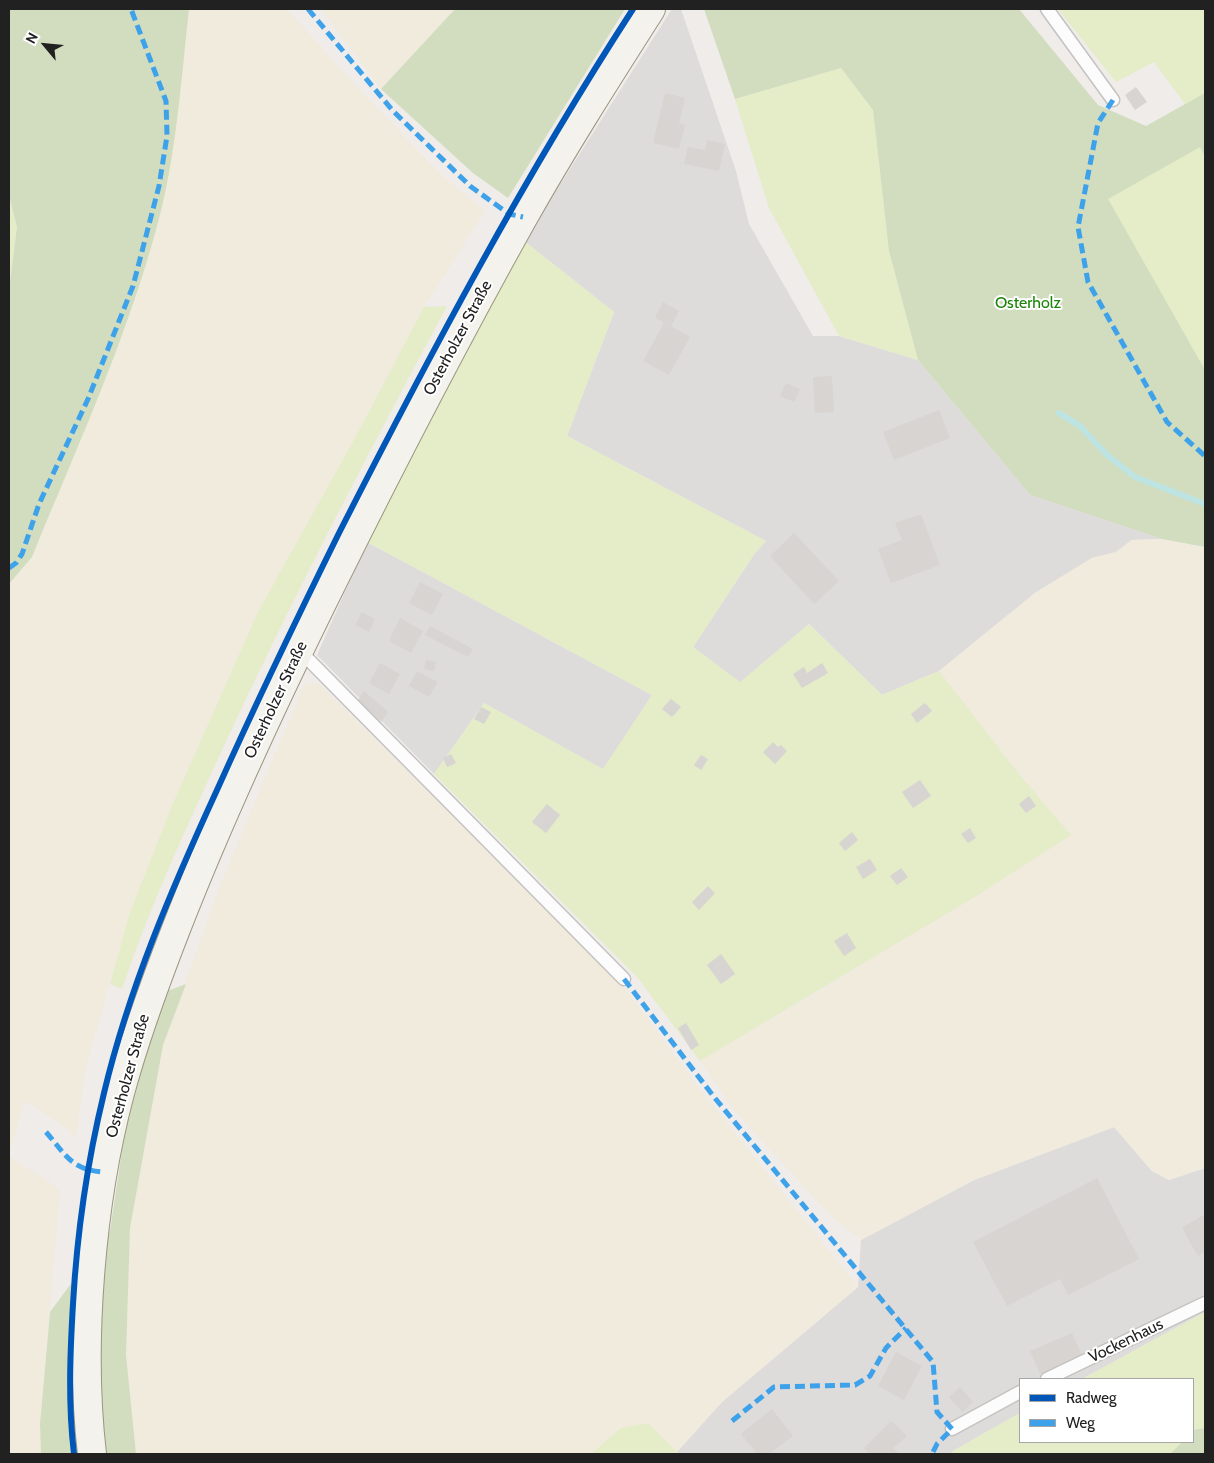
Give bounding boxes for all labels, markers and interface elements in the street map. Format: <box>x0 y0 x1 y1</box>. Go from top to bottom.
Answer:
north arrow <box>20 20 70 70</box>
text: N <box>21 29 42 47</box>
street label: Osterholzer Straße <box>420 277 496 399</box>
park label: Osterholz <box>995 293 1061 313</box>
street label: Osterholzer Straße <box>240 638 312 762</box>
street label: Osterholzer Straße <box>102 1012 154 1140</box>
street label: Vockenhaus <box>1086 1315 1166 1367</box>
legend <box>1019 1378 1194 1443</box>
text: Radweg <box>1066 1389 1116 1407</box>
text: Weg <box>1066 1414 1095 1432</box>

